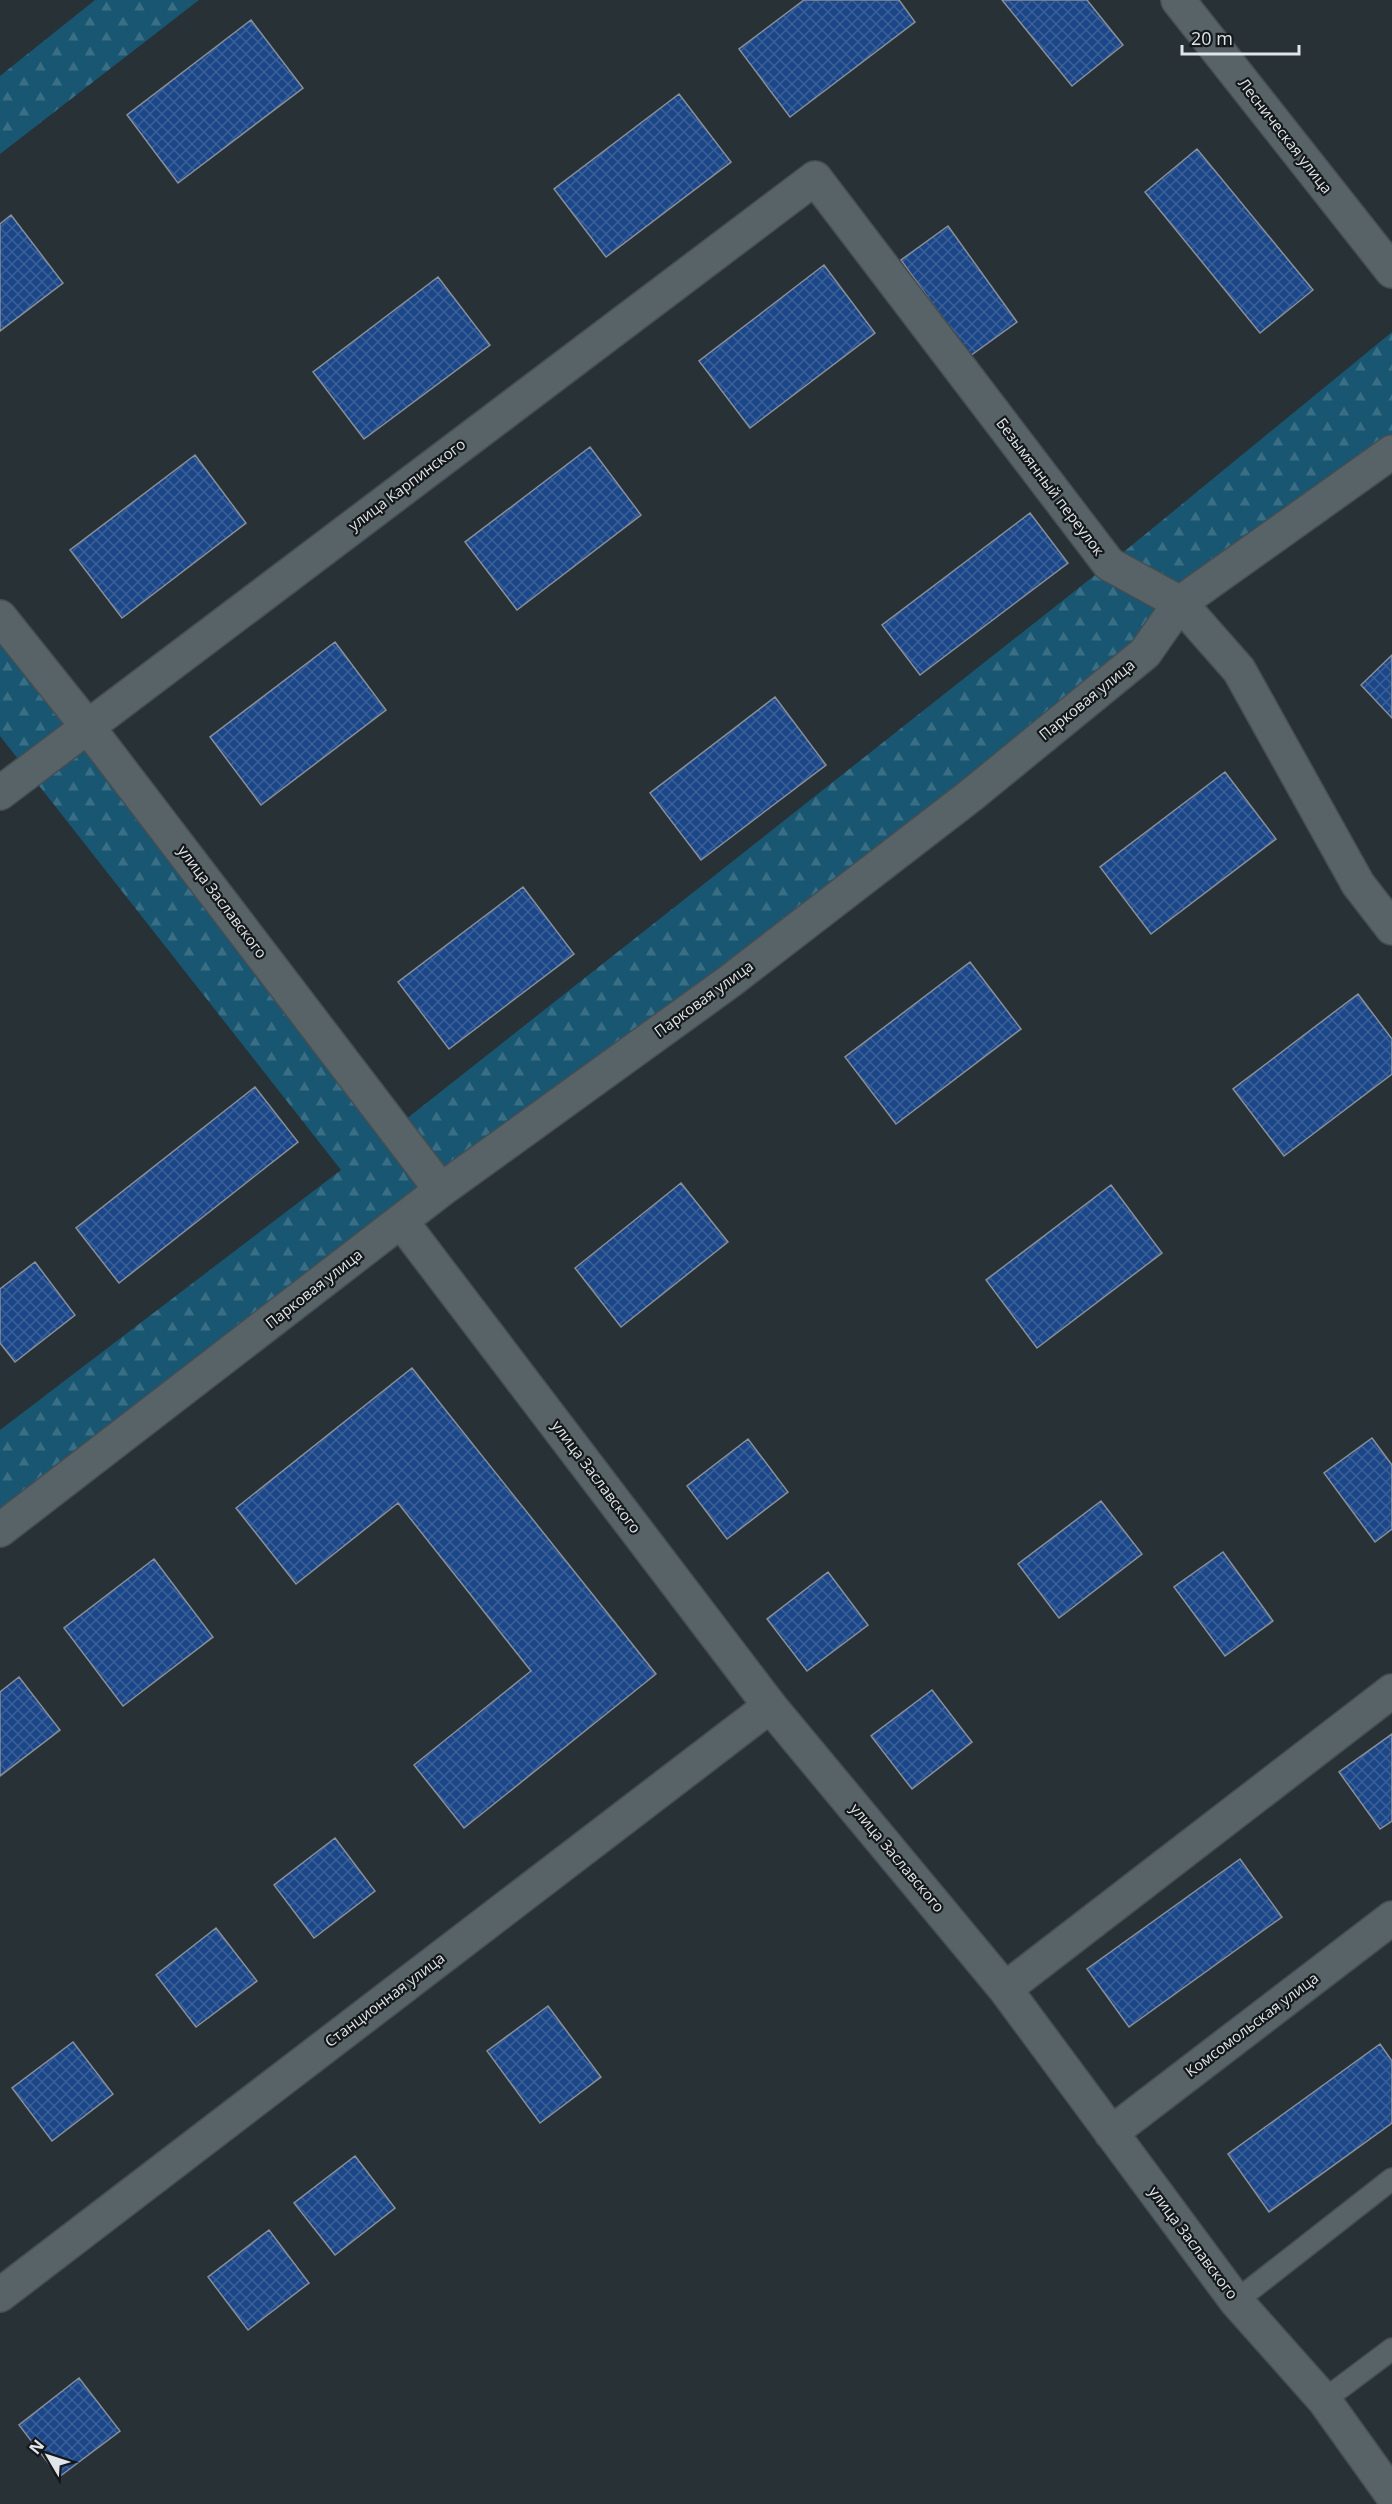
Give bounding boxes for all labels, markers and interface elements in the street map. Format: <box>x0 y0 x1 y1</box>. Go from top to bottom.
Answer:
scale bar <box>1182 18 1299 56</box>
text: 20 m <box>1191 26 1233 50</box>
street label: Лесническая улица <box>1234 73 1337 197</box>
street label: Безымянный переулок <box>992 413 1109 560</box>
street label: улица Карпинского <box>344 434 469 535</box>
street label: Парковая улица <box>1034 654 1138 744</box>
street label: улица Заславского <box>174 841 272 962</box>
street label: Парковая улица <box>650 956 757 1041</box>
street label: Парковая улица <box>261 1244 366 1332</box>
street label: улица Заславского <box>548 1416 646 1537</box>
street label: улица Заславского <box>846 1799 949 1916</box>
street label: Станционная улица <box>320 1948 448 2051</box>
street label: Комсомольская улица <box>1181 1968 1322 2081</box>
street label: улица Заславского <box>1145 2182 1243 2303</box>
north arrow <box>18 2426 78 2486</box>
text: N <box>24 2435 49 2459</box>

